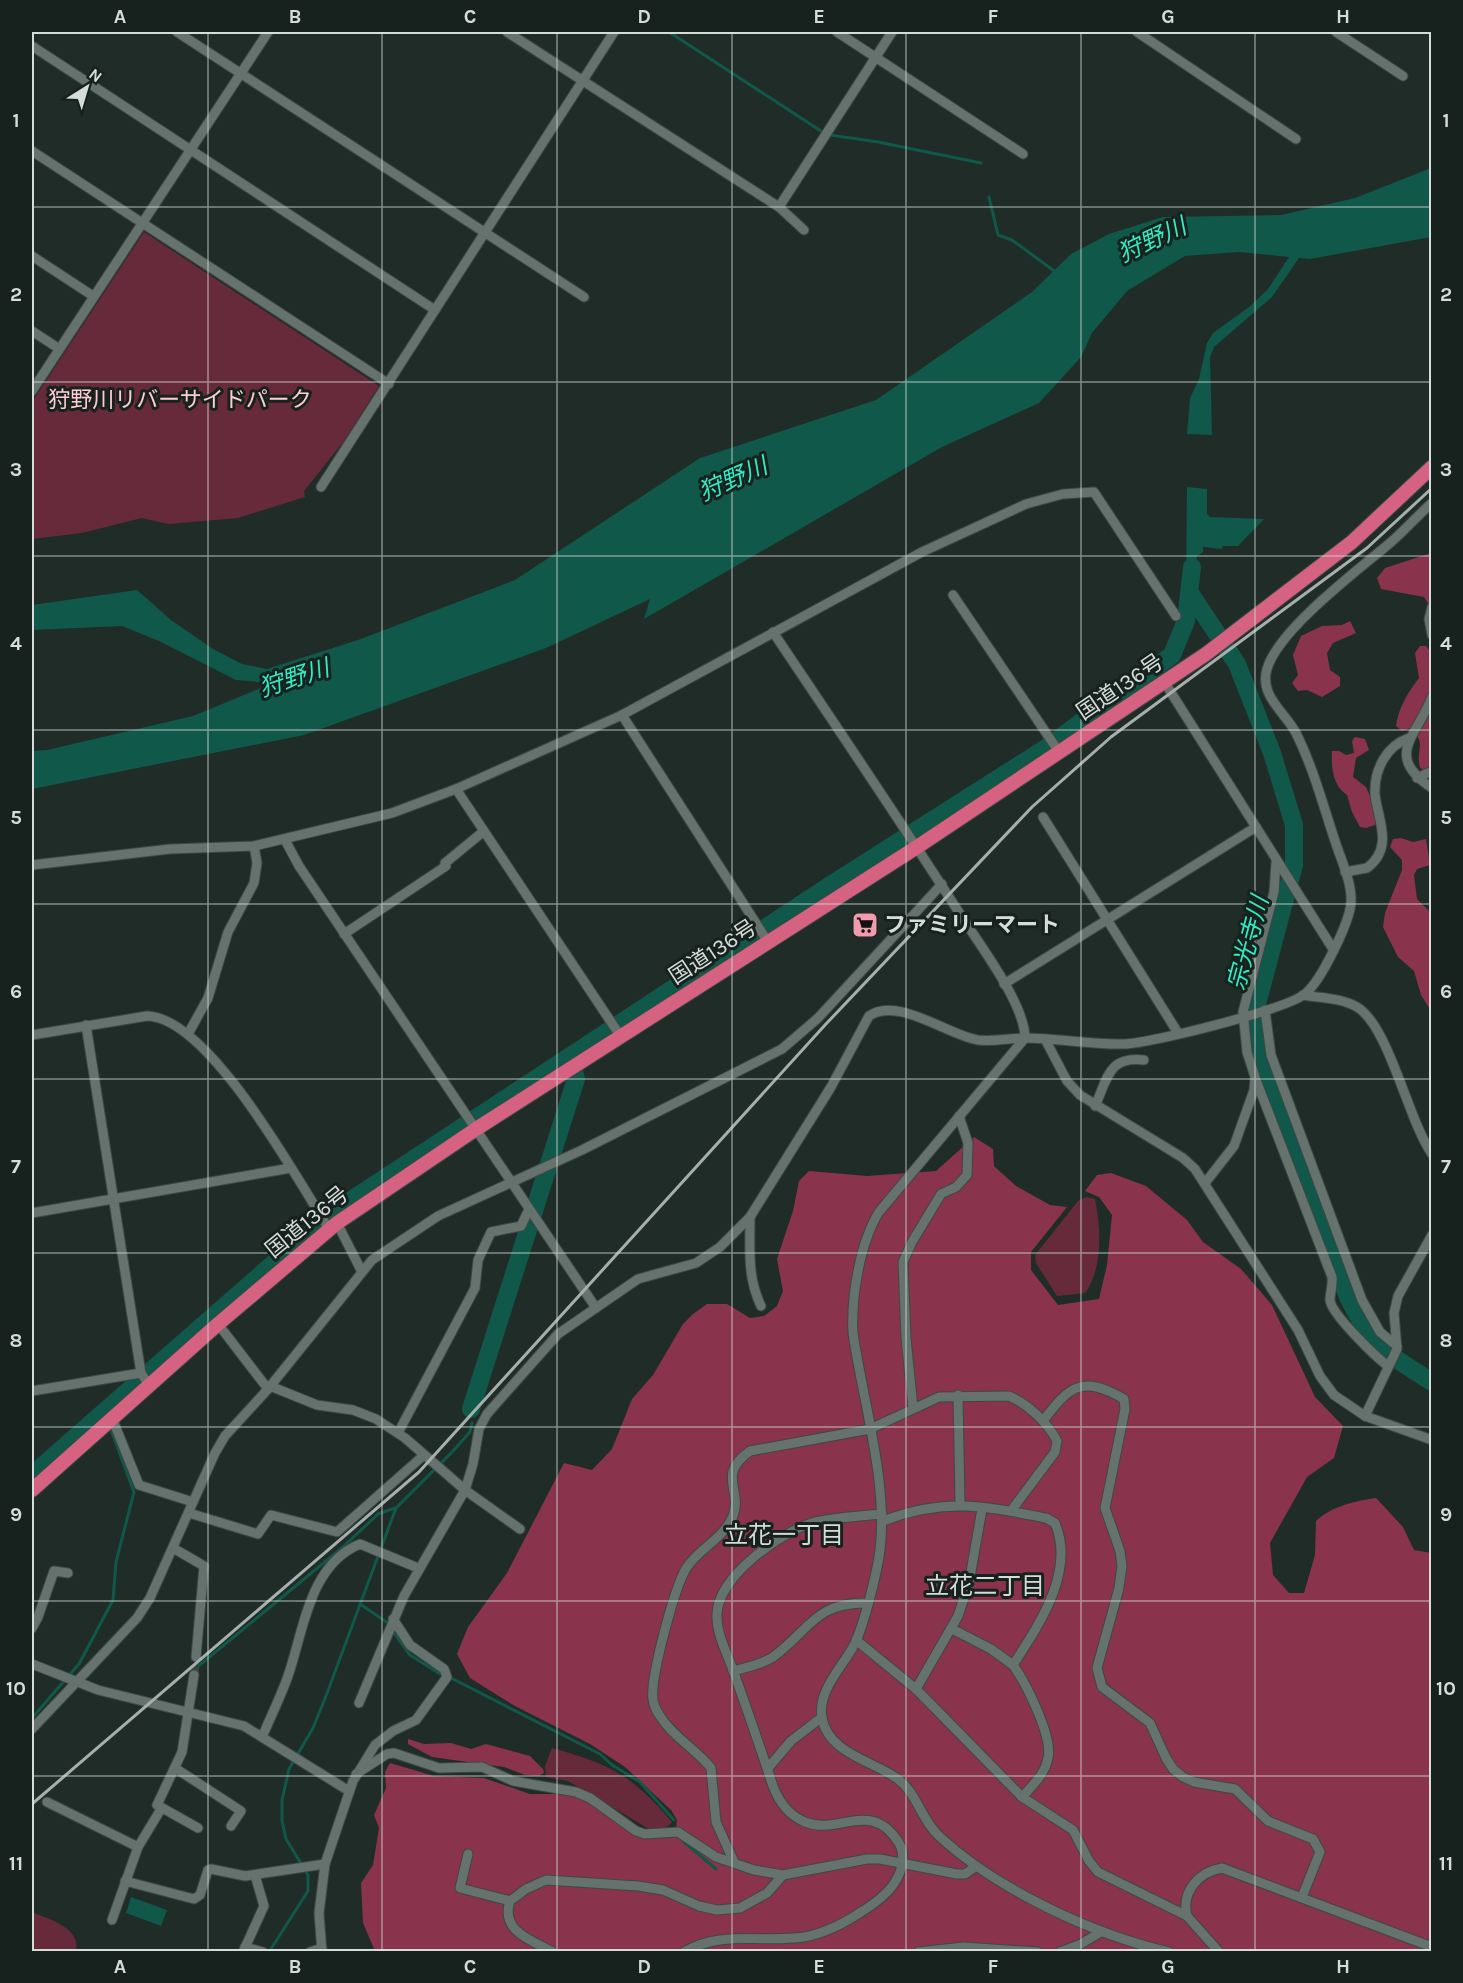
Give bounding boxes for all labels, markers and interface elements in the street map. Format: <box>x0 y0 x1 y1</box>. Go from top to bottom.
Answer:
text: A <box>114 5 127 28</box>
text: B <box>289 5 301 28</box>
text: C <box>464 5 476 28</box>
text: D <box>637 5 651 28</box>
text: E <box>813 5 825 28</box>
text: F <box>988 5 999 28</box>
text: G <box>1161 5 1175 28</box>
text: H <box>1336 5 1350 28</box>
north arrow <box>57 57 117 117</box>
text: N <box>85 64 106 86</box>
text: 1 <box>12 109 20 132</box>
text: 1 <box>1442 109 1450 132</box>
water label: 狩野川 <box>1113 211 1193 268</box>
text: 2 <box>10 283 22 306</box>
text: 2 <box>1440 283 1452 306</box>
park label: 狩野川リバーサイドパーク <box>48 387 312 413</box>
water label: 狩野川 <box>694 450 774 506</box>
text: 3 <box>10 458 22 481</box>
text: 3 <box>1440 458 1452 481</box>
text: 4 <box>10 632 22 655</box>
text: 4 <box>1440 632 1452 655</box>
street label: 国道136号 <box>1072 649 1168 725</box>
water label: 狩野川 <box>255 653 335 702</box>
text: 5 <box>10 806 22 829</box>
text: 5 <box>1440 806 1452 829</box>
water label: 宗光寺川 <box>1222 890 1275 993</box>
supermarket icon: ファミリーマート <box>850 910 880 940</box>
place label: ファミリーマート <box>884 912 1060 938</box>
street label: 国道136号 <box>664 914 762 990</box>
text: 6 <box>10 980 22 1003</box>
text: 6 <box>1440 980 1452 1003</box>
text: 7 <box>11 1155 21 1178</box>
text: 7 <box>1441 1155 1451 1178</box>
street label: 国道136号 <box>260 1181 354 1263</box>
text: 8 <box>10 1329 22 1352</box>
text: 8 <box>1440 1329 1452 1352</box>
text: 9 <box>10 1503 22 1526</box>
text: 9 <box>1440 1503 1452 1526</box>
district label: 立花一丁目 <box>724 1521 844 1549</box>
district label: 立花二丁目 <box>925 1572 1045 1600</box>
text: 10 <box>6 1677 26 1700</box>
text: 10 <box>1436 1677 1456 1700</box>
text: 11 <box>9 1852 23 1875</box>
text: 11 <box>1439 1852 1453 1875</box>
text: A <box>114 1955 127 1978</box>
text: B <box>289 1955 301 1978</box>
text: C <box>464 1955 476 1978</box>
text: D <box>637 1955 651 1978</box>
text: E <box>813 1955 825 1978</box>
text: F <box>988 1955 999 1978</box>
text: G <box>1161 1955 1175 1978</box>
text: H <box>1336 1955 1350 1978</box>

